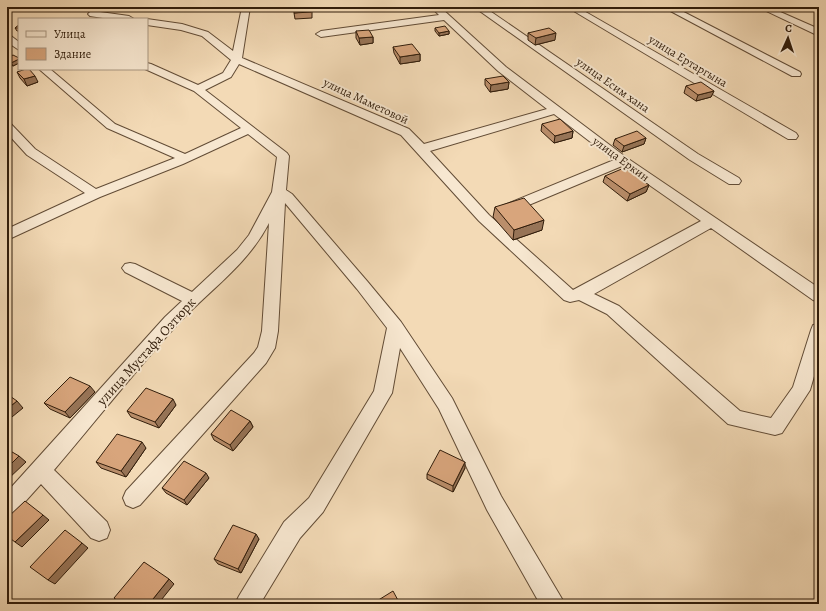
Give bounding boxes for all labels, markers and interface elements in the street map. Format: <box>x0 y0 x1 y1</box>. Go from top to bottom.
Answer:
legend <box>18 18 148 70</box>
north arrow <box>768 18 808 58</box>
text: С <box>785 21 792 36</box>
text: Улица <box>54 26 86 42</box>
street label: улица Ертаргына <box>645 31 731 91</box>
text: Здание <box>54 46 91 62</box>
street label: улица Есим хана <box>572 53 653 117</box>
street label: улица Маметовой <box>320 74 411 128</box>
street label: улица Еркин <box>589 132 653 185</box>
street label: улица Мустафа Озтюрк <box>92 293 200 410</box>

